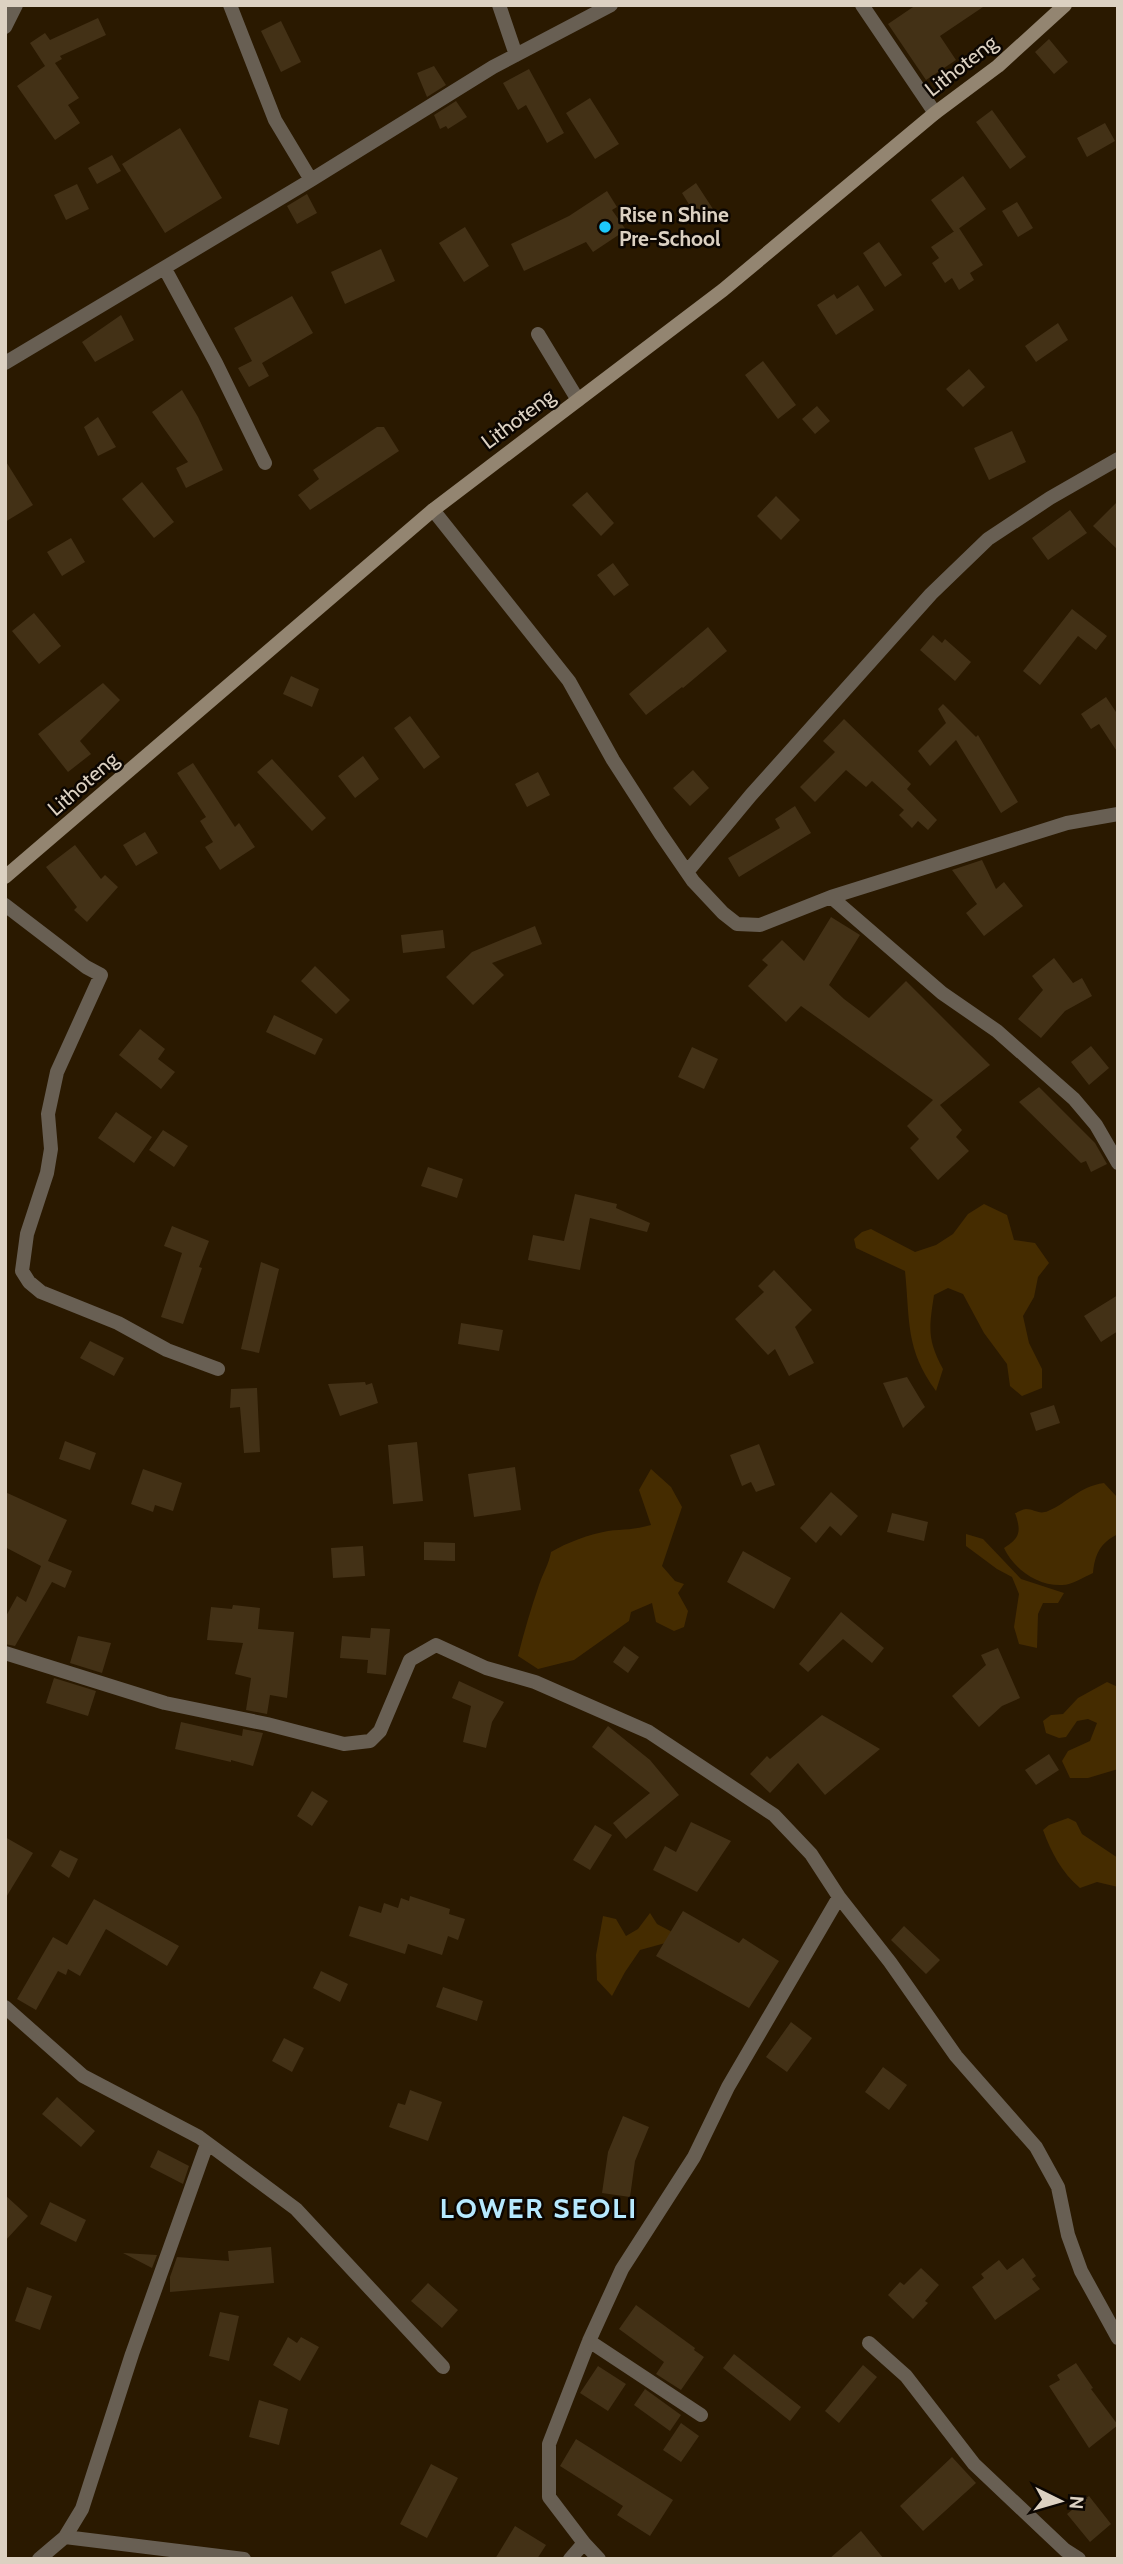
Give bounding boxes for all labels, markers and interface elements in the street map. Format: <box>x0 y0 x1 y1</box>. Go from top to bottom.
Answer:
street label: Lithoteng <box>920 29 1002 102</box>
place label: Rise n Shine Pre-School <box>619 202 729 251</box>
marker: Rise n Shine Pre-School <box>597 219 613 235</box>
street label: Lithoteng <box>476 383 560 454</box>
street label: Lithoteng <box>42 746 123 821</box>
district label: LOWER SEOLI <box>440 2191 638 2225</box>
north arrow <box>1025 2466 1095 2536</box>
text: N <box>1064 2495 1088 2510</box>

